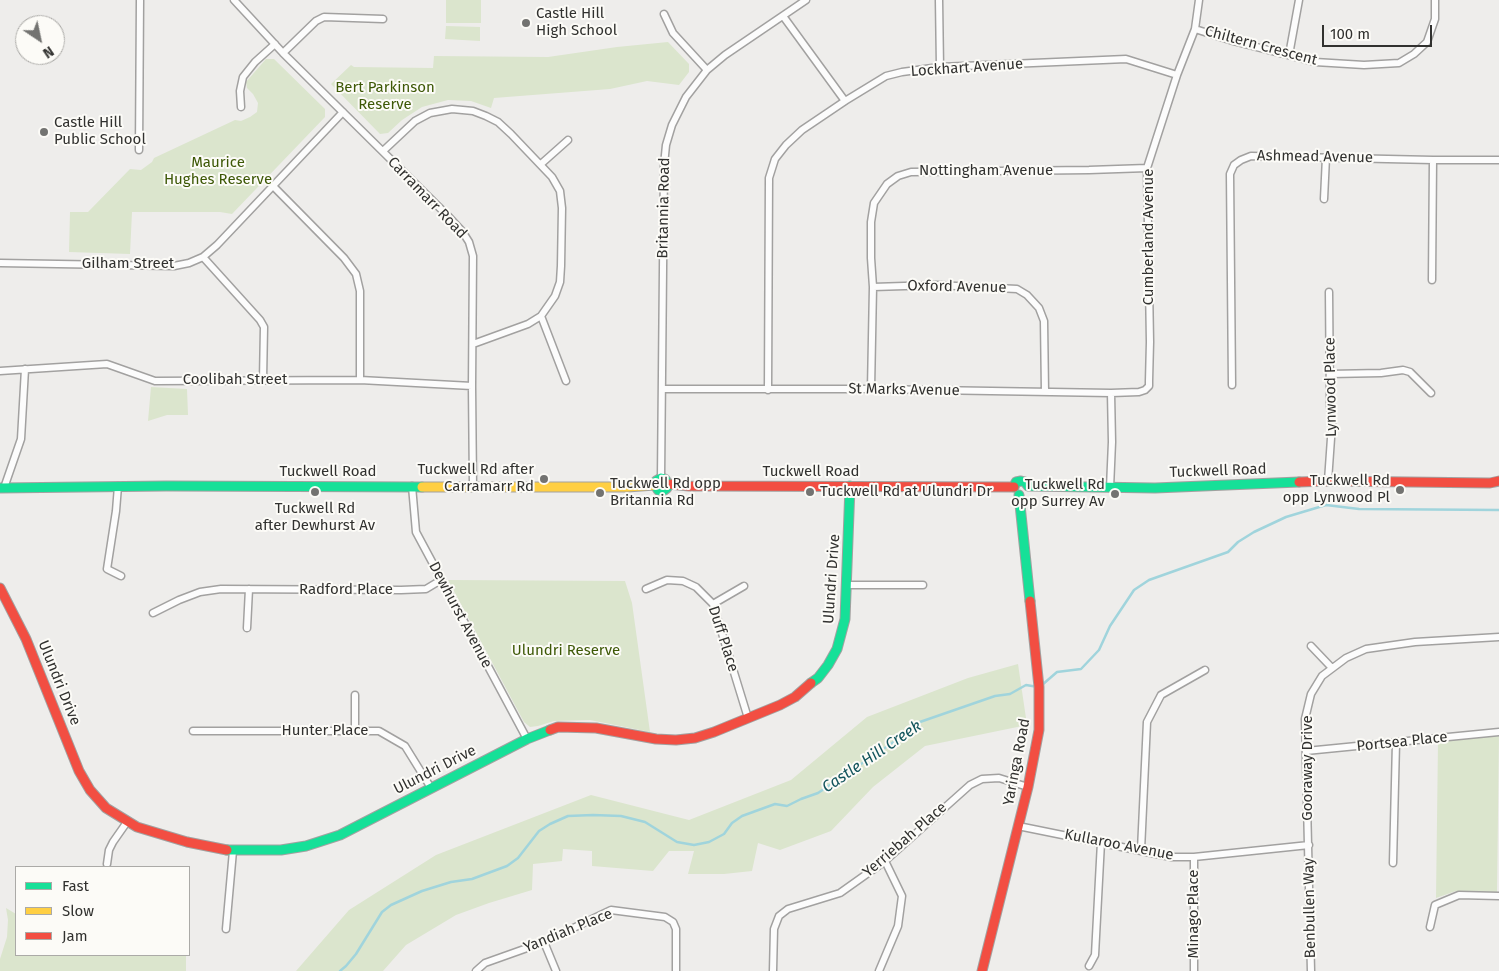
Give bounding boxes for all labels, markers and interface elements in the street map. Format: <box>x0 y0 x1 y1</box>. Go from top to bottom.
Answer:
place label: Castle Hill High School <box>536 5 617 40</box>
north arrow <box>15 15 65 65</box>
scale bar <box>1324 15 1434 47</box>
marker: Castle Hill High School <box>520 17 532 29</box>
street label: Chiltern Crescent <box>1203 22 1319 70</box>
text: 100 m <box>1330 25 1370 43</box>
text: N <box>40 42 57 62</box>
street label: Lockhart Avenue <box>910 55 1024 81</box>
park label: Bert Parkinson Reserve <box>335 79 435 114</box>
place label: Castle Hill Public School <box>54 114 146 149</box>
marker: Castle Hill Public School <box>38 126 50 138</box>
street label: Ashmead Avenue <box>1257 147 1373 167</box>
street label: Carramarr Road <box>383 153 471 243</box>
park label: Maurice Hughes Reserve <box>164 154 272 189</box>
street label: Britannia Road <box>654 157 674 259</box>
street label: Nottingham Avenue <box>919 162 1053 180</box>
street label: Cumberland Avenue <box>1140 169 1158 305</box>
street label: Gilham Street <box>82 255 174 273</box>
street label: Oxford Avenue <box>907 277 1007 297</box>
street label: Lynwood Place <box>1321 337 1341 437</box>
street label: Coolibah Street <box>183 371 287 389</box>
street label: St Marks Avenue <box>848 380 960 400</box>
street label: Tuckwell Road <box>1169 460 1267 482</box>
place label: Tuckwell Rd after Carramarr Rd <box>417 461 534 496</box>
street label: Tuckwell Road <box>279 463 377 481</box>
street label: Tuckwell Road <box>762 463 860 481</box>
place label: Tuckwell Rd opp Lynwood Pl <box>1283 472 1390 507</box>
marker: Tuckwell Rd after Carramarr Rd <box>538 473 550 485</box>
place label: Tuckwell Rd opp Britannia Rd <box>610 475 721 510</box>
place label: Tuckwell Rd opp Surrey Av <box>1011 476 1105 511</box>
place label: Tuckwell Rd at Ulundri Dr <box>820 483 992 501</box>
marker: Tuckwell Rd opp Lynwood Pl <box>1394 484 1406 496</box>
marker: Tuckwell Rd after Dewhurst Av <box>309 486 321 498</box>
marker: Tuckwell Rd at Ulundri Dr <box>804 486 816 498</box>
marker: Tuckwell Rd opp Britannia Rd <box>594 487 606 499</box>
marker: Tuckwell Rd opp Surrey Av <box>1109 488 1121 500</box>
place label: Tuckwell Rd after Dewhurst Av <box>255 500 375 535</box>
street label: Ulundri Drive <box>820 533 844 625</box>
street label: Dewhurst Avenue <box>424 559 496 671</box>
street label: Radford Place <box>299 581 393 599</box>
street label: Duff Place <box>704 604 742 674</box>
street label: Ulundri Drive <box>34 638 84 728</box>
park label: Ulundri Reserve <box>512 642 620 660</box>
street label: Gooraway Drive <box>1299 715 1317 821</box>
water label: Castle Hill Creek <box>819 717 925 797</box>
street label: Yaringa Road <box>1000 717 1034 807</box>
street label: Hunter Place <box>282 722 368 740</box>
street label: Portsea Place <box>1356 728 1448 756</box>
street label: Ulundri Drive <box>391 742 479 798</box>
street label: Yerriebah Place <box>859 799 951 881</box>
street label: Kullaroo Avenue <box>1063 826 1175 864</box>
street label: Benbullen Way <box>1300 858 1320 958</box>
legend <box>15 866 190 956</box>
street label: Minago Place <box>1185 869 1203 959</box>
text: Fast <box>62 877 89 895</box>
text: Slow <box>62 902 94 920</box>
street label: Yandiah Place <box>521 905 615 957</box>
text: Jam <box>62 927 88 945</box>

